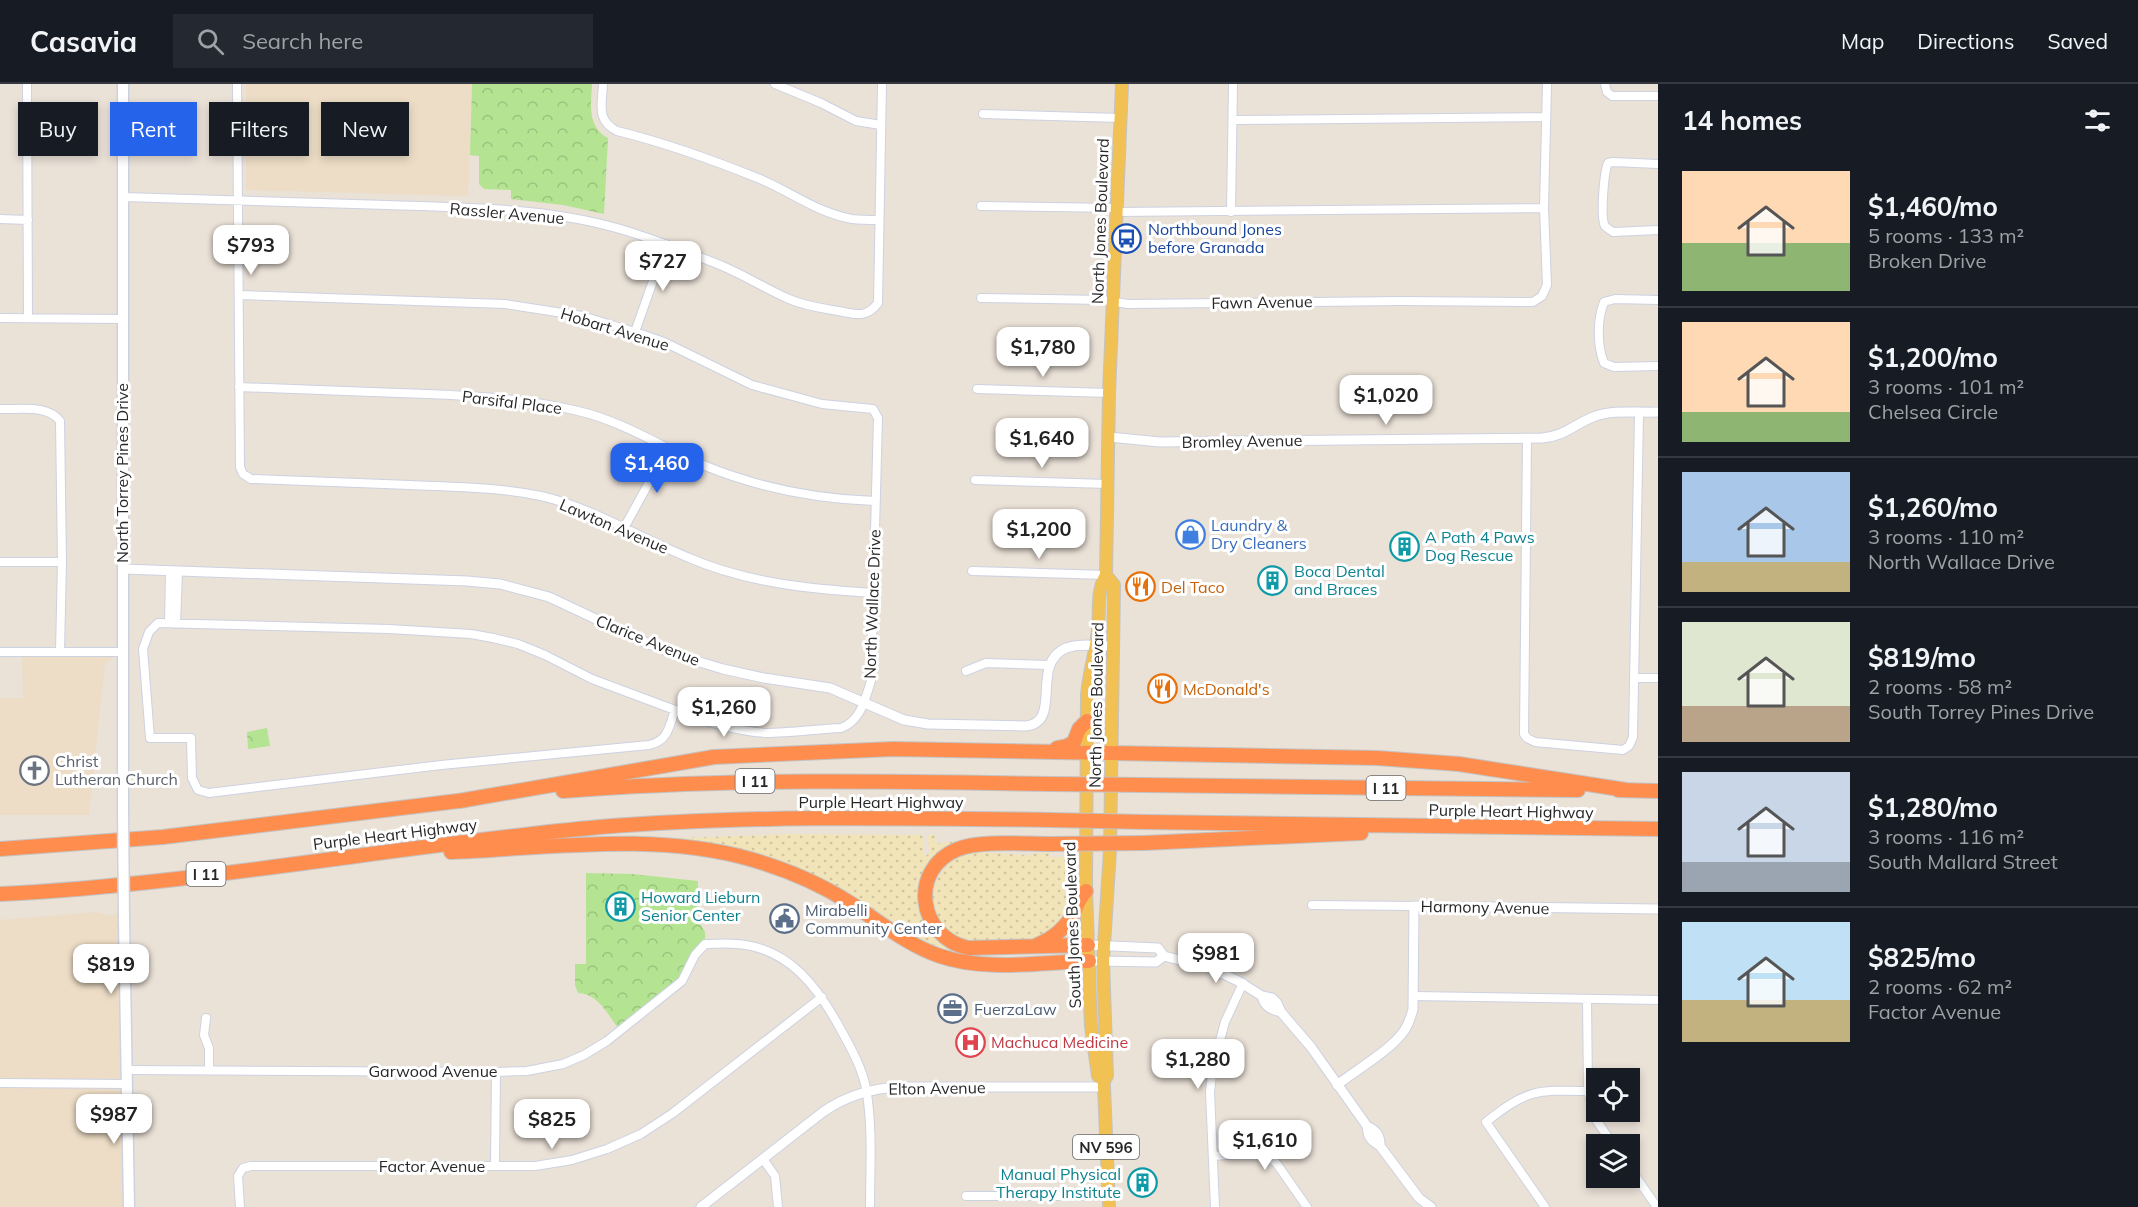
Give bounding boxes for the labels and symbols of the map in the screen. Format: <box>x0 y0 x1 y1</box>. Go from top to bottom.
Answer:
street label: North Jones Boulevard <box>1087 138 1113 304</box>
street label: Rassler Avenue <box>449 198 565 228</box>
place label: Northbound Jones before Granada <box>1148 219 1282 257</box>
bus stop icon: Northbound Jones before Granada <box>1111 222 1143 254</box>
pin: $793 <box>215 225 287 276</box>
pin: $727 <box>627 241 699 292</box>
street label: Fawn Avenue <box>1211 291 1313 313</box>
street label: Hobart Avenue <box>558 303 672 355</box>
pin: $1,780 <box>994 327 1092 378</box>
pin: $1,020 <box>1337 375 1435 426</box>
street label: North Torrey Pines Drive <box>112 383 132 563</box>
street label: Parsifal Place <box>461 386 563 418</box>
pin: $1,640 <box>993 418 1091 469</box>
street label: Bromley Avenue <box>1182 430 1302 452</box>
pin: $1,460 <box>608 443 706 494</box>
street label: Lawton Avenue <box>557 494 671 558</box>
pin: $1,200 <box>990 509 1088 560</box>
place label: Laundry & Dry Cleaners <box>1211 515 1307 553</box>
shop icon: Laundry & Dry Cleaners <box>1174 518 1206 550</box>
place label: A Path 4 Paws Dog Rescue <box>1425 527 1535 565</box>
street label: North Wallace Drive <box>859 529 885 679</box>
building icon: A Path 4 Paws Dog Rescue <box>1388 530 1420 562</box>
place label: Boca Dental and Braces <box>1294 561 1385 599</box>
building icon: Boca Dental and Braces <box>1257 564 1289 596</box>
restaurant icon: Del Taco <box>1124 571 1156 603</box>
place label: Del Taco <box>1161 577 1225 597</box>
street label: Clarice Avenue <box>593 610 703 670</box>
street label: North Jones Boulevard <box>1085 622 1107 788</box>
restaurant icon: McDonald's <box>1146 673 1178 705</box>
place label: McDonald's <box>1183 679 1270 699</box>
pin: $1,260 <box>675 687 773 738</box>
place label: Christ Lutheran Church <box>55 751 178 789</box>
church icon: Christ Lutheran Church <box>18 754 50 786</box>
road number: I 11 <box>736 769 774 793</box>
road number: I 11 <box>1366 776 1406 800</box>
street label: Purple Heart Highway <box>799 792 964 812</box>
street label: Purple Heart Highway <box>1428 800 1594 822</box>
street label: Purple Heart Highway <box>312 814 479 854</box>
street label: South Jones Boulevard <box>1059 841 1085 1009</box>
road number: I 11 <box>186 862 226 886</box>
place label: Howard Lieburn Senior Center <box>641 887 760 925</box>
building icon: Howard Lieburn Senior Center <box>604 890 636 922</box>
street label: Harmony Avenue <box>1421 896 1549 918</box>
place label: Mirabelli Community Center <box>805 900 942 938</box>
public building icon: Mirabelli Community Center <box>768 903 800 935</box>
pin: $981 <box>1180 933 1252 984</box>
pin: $819 <box>75 944 147 995</box>
office icon: FuerzaLaw <box>937 993 969 1025</box>
place label: FuerzaLaw <box>974 999 1057 1019</box>
hospital icon: Machuca Medicine <box>954 1026 986 1058</box>
place label: Machuca Medicine <box>991 1032 1128 1052</box>
pin: $1,280 <box>1149 1039 1247 1090</box>
street label: Garwood Avenue <box>368 1061 498 1081</box>
street label: Elton Avenue <box>888 1077 986 1099</box>
pin: $987 <box>78 1094 150 1145</box>
pin: $825 <box>516 1099 588 1150</box>
pin: $1,610 <box>1216 1120 1314 1171</box>
road number: NV 596 <box>1073 1135 1139 1159</box>
street label: Factor Avenue <box>379 1156 485 1176</box>
place label: Manual Physical Therapy Institute <box>996 1164 1121 1202</box>
building icon: Manual Physical Therapy Institute <box>1126 1167 1158 1199</box>

